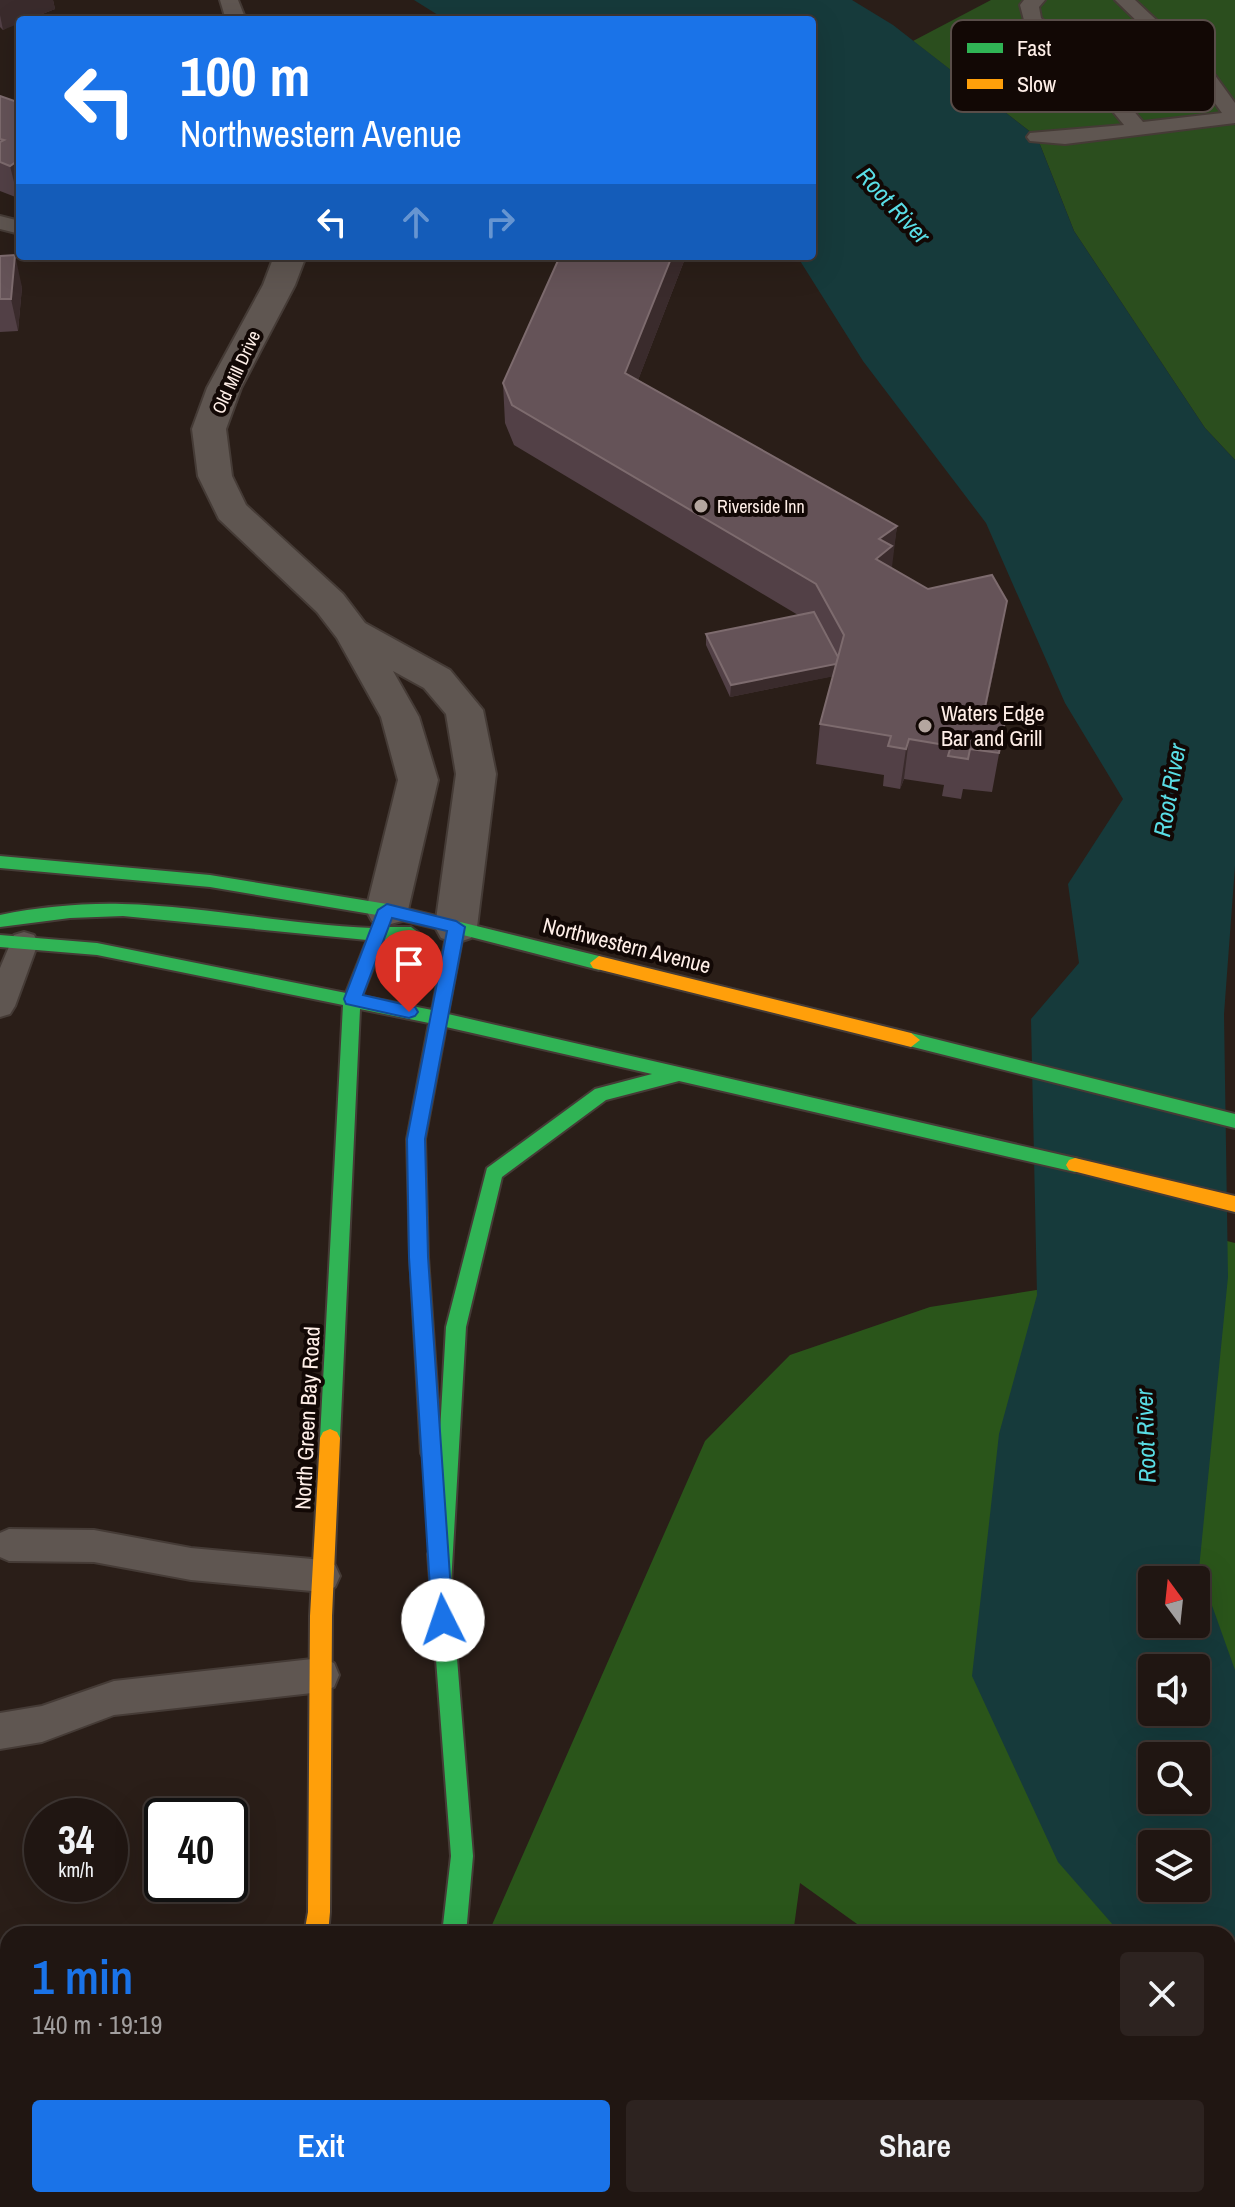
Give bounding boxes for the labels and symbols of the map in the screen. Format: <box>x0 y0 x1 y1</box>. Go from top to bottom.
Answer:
legend <box>951 20 1215 112</box>
text: Fast <box>1017 33 1051 63</box>
text: Slow <box>1017 69 1056 99</box>
water label: Root River <box>850 160 939 251</box>
street label: Old Mill Drive <box>206 326 266 418</box>
place label: Riverside Inn <box>717 494 805 519</box>
marker: Riverside Inn <box>692 497 710 515</box>
place label: Waters Edge Bar and Grill <box>941 698 1045 753</box>
marker: Waters Edge Bar and Grill <box>916 717 934 735</box>
water label: Root River <box>1145 739 1193 839</box>
street label: Northwestern Avenue <box>540 910 714 980</box>
pin <box>375 930 443 1012</box>
street label: North Green Bay Road <box>287 1326 327 1510</box>
water label: Root River <box>1127 1387 1163 1484</box>
north arrow <box>1138 1566 1210 1638</box>
position arrow <box>401 1578 485 1662</box>
speed limit sign: 40 <box>144 1798 248 1902</box>

